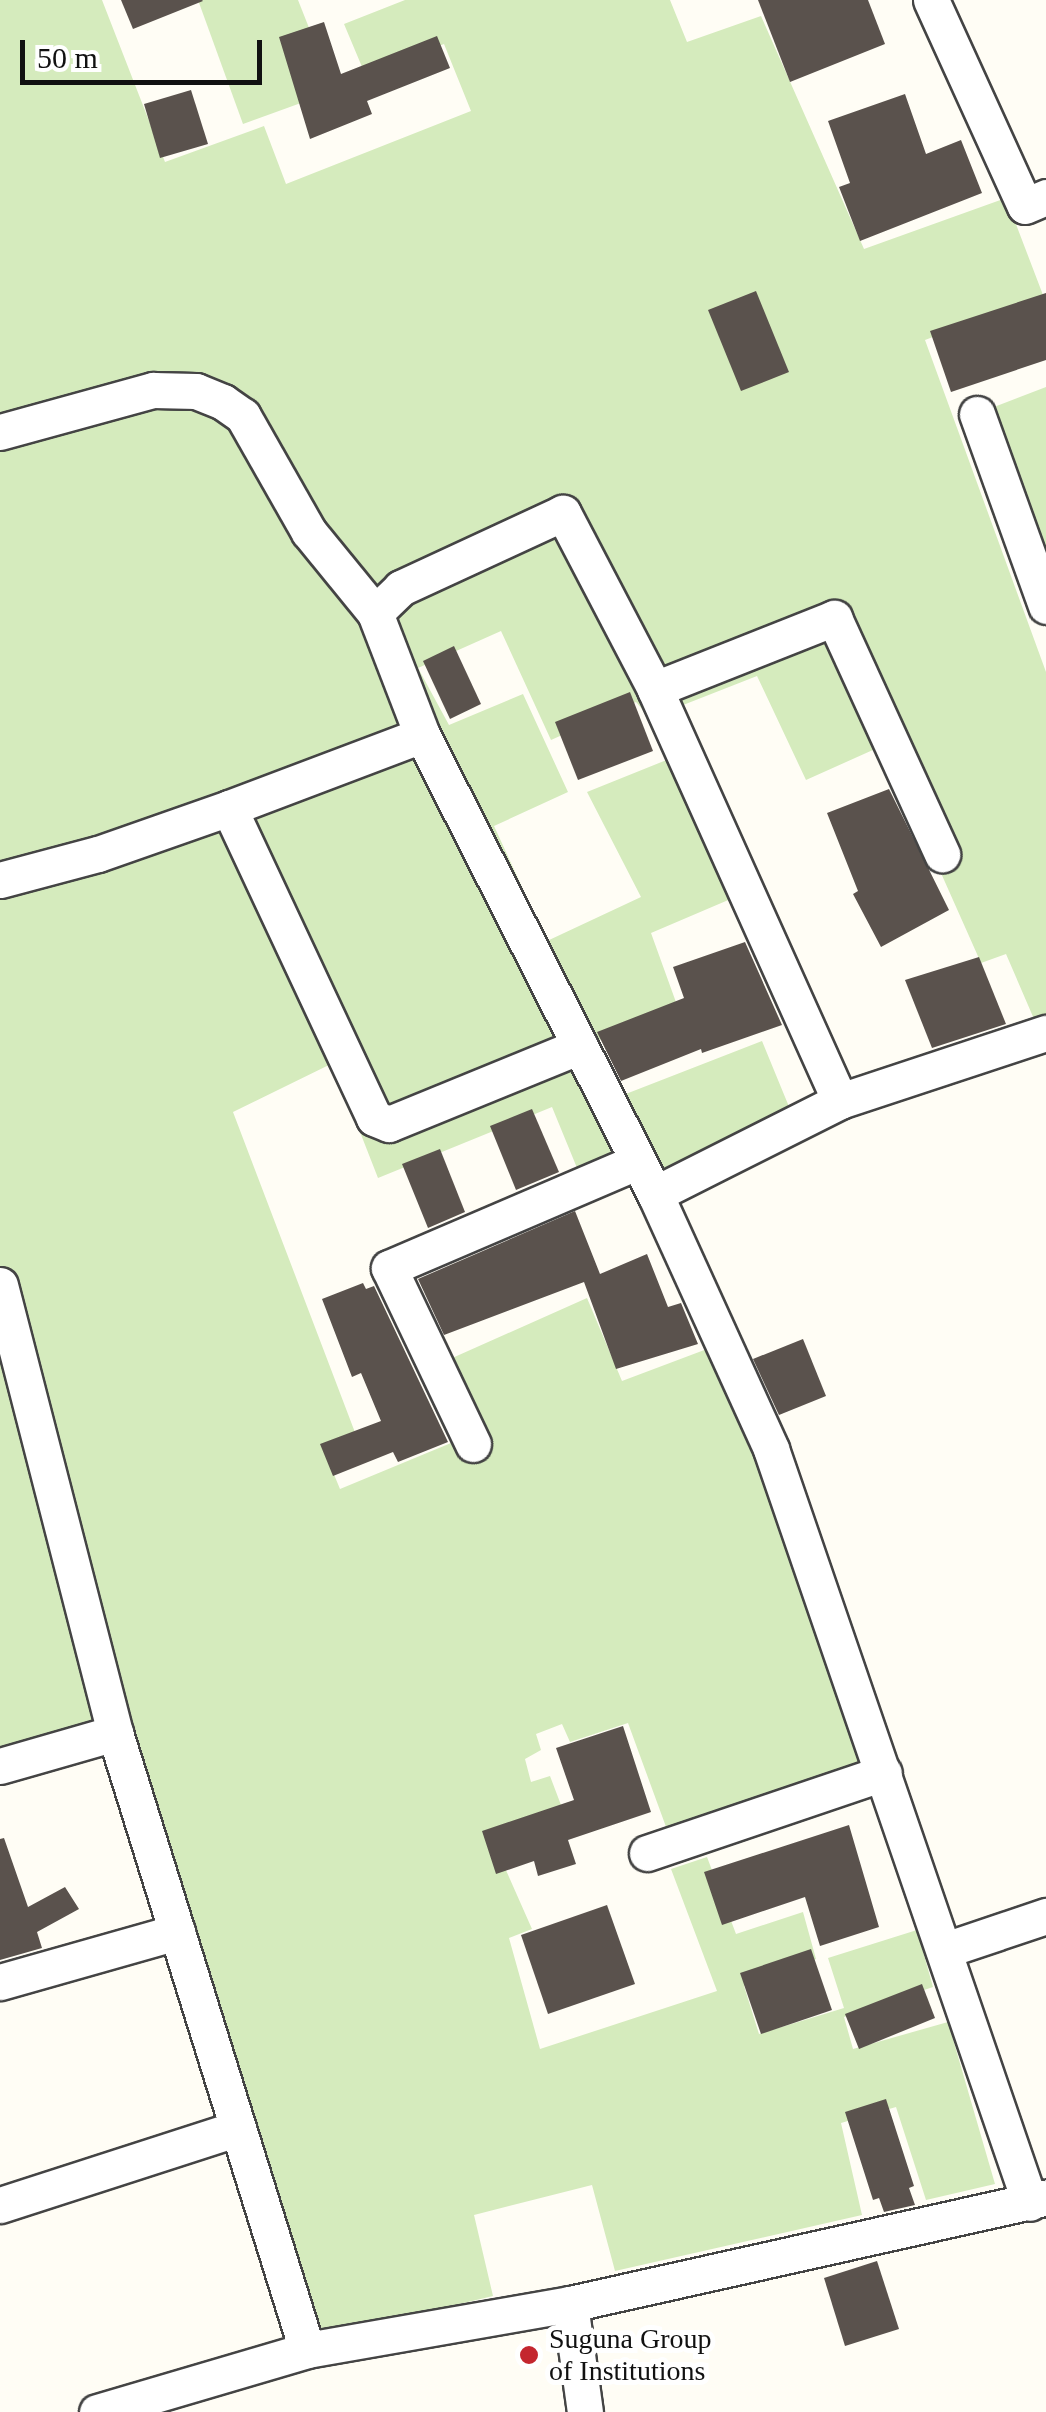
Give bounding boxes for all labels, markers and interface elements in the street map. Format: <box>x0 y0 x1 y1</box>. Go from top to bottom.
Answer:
scale bar <box>25 20 268 82</box>
text: 50 m <box>37 41 98 74</box>
place label: Suguna Group of Institutions <box>549 2322 712 2388</box>
marker: Suguna Group of Institutions <box>518 2344 540 2366</box>

